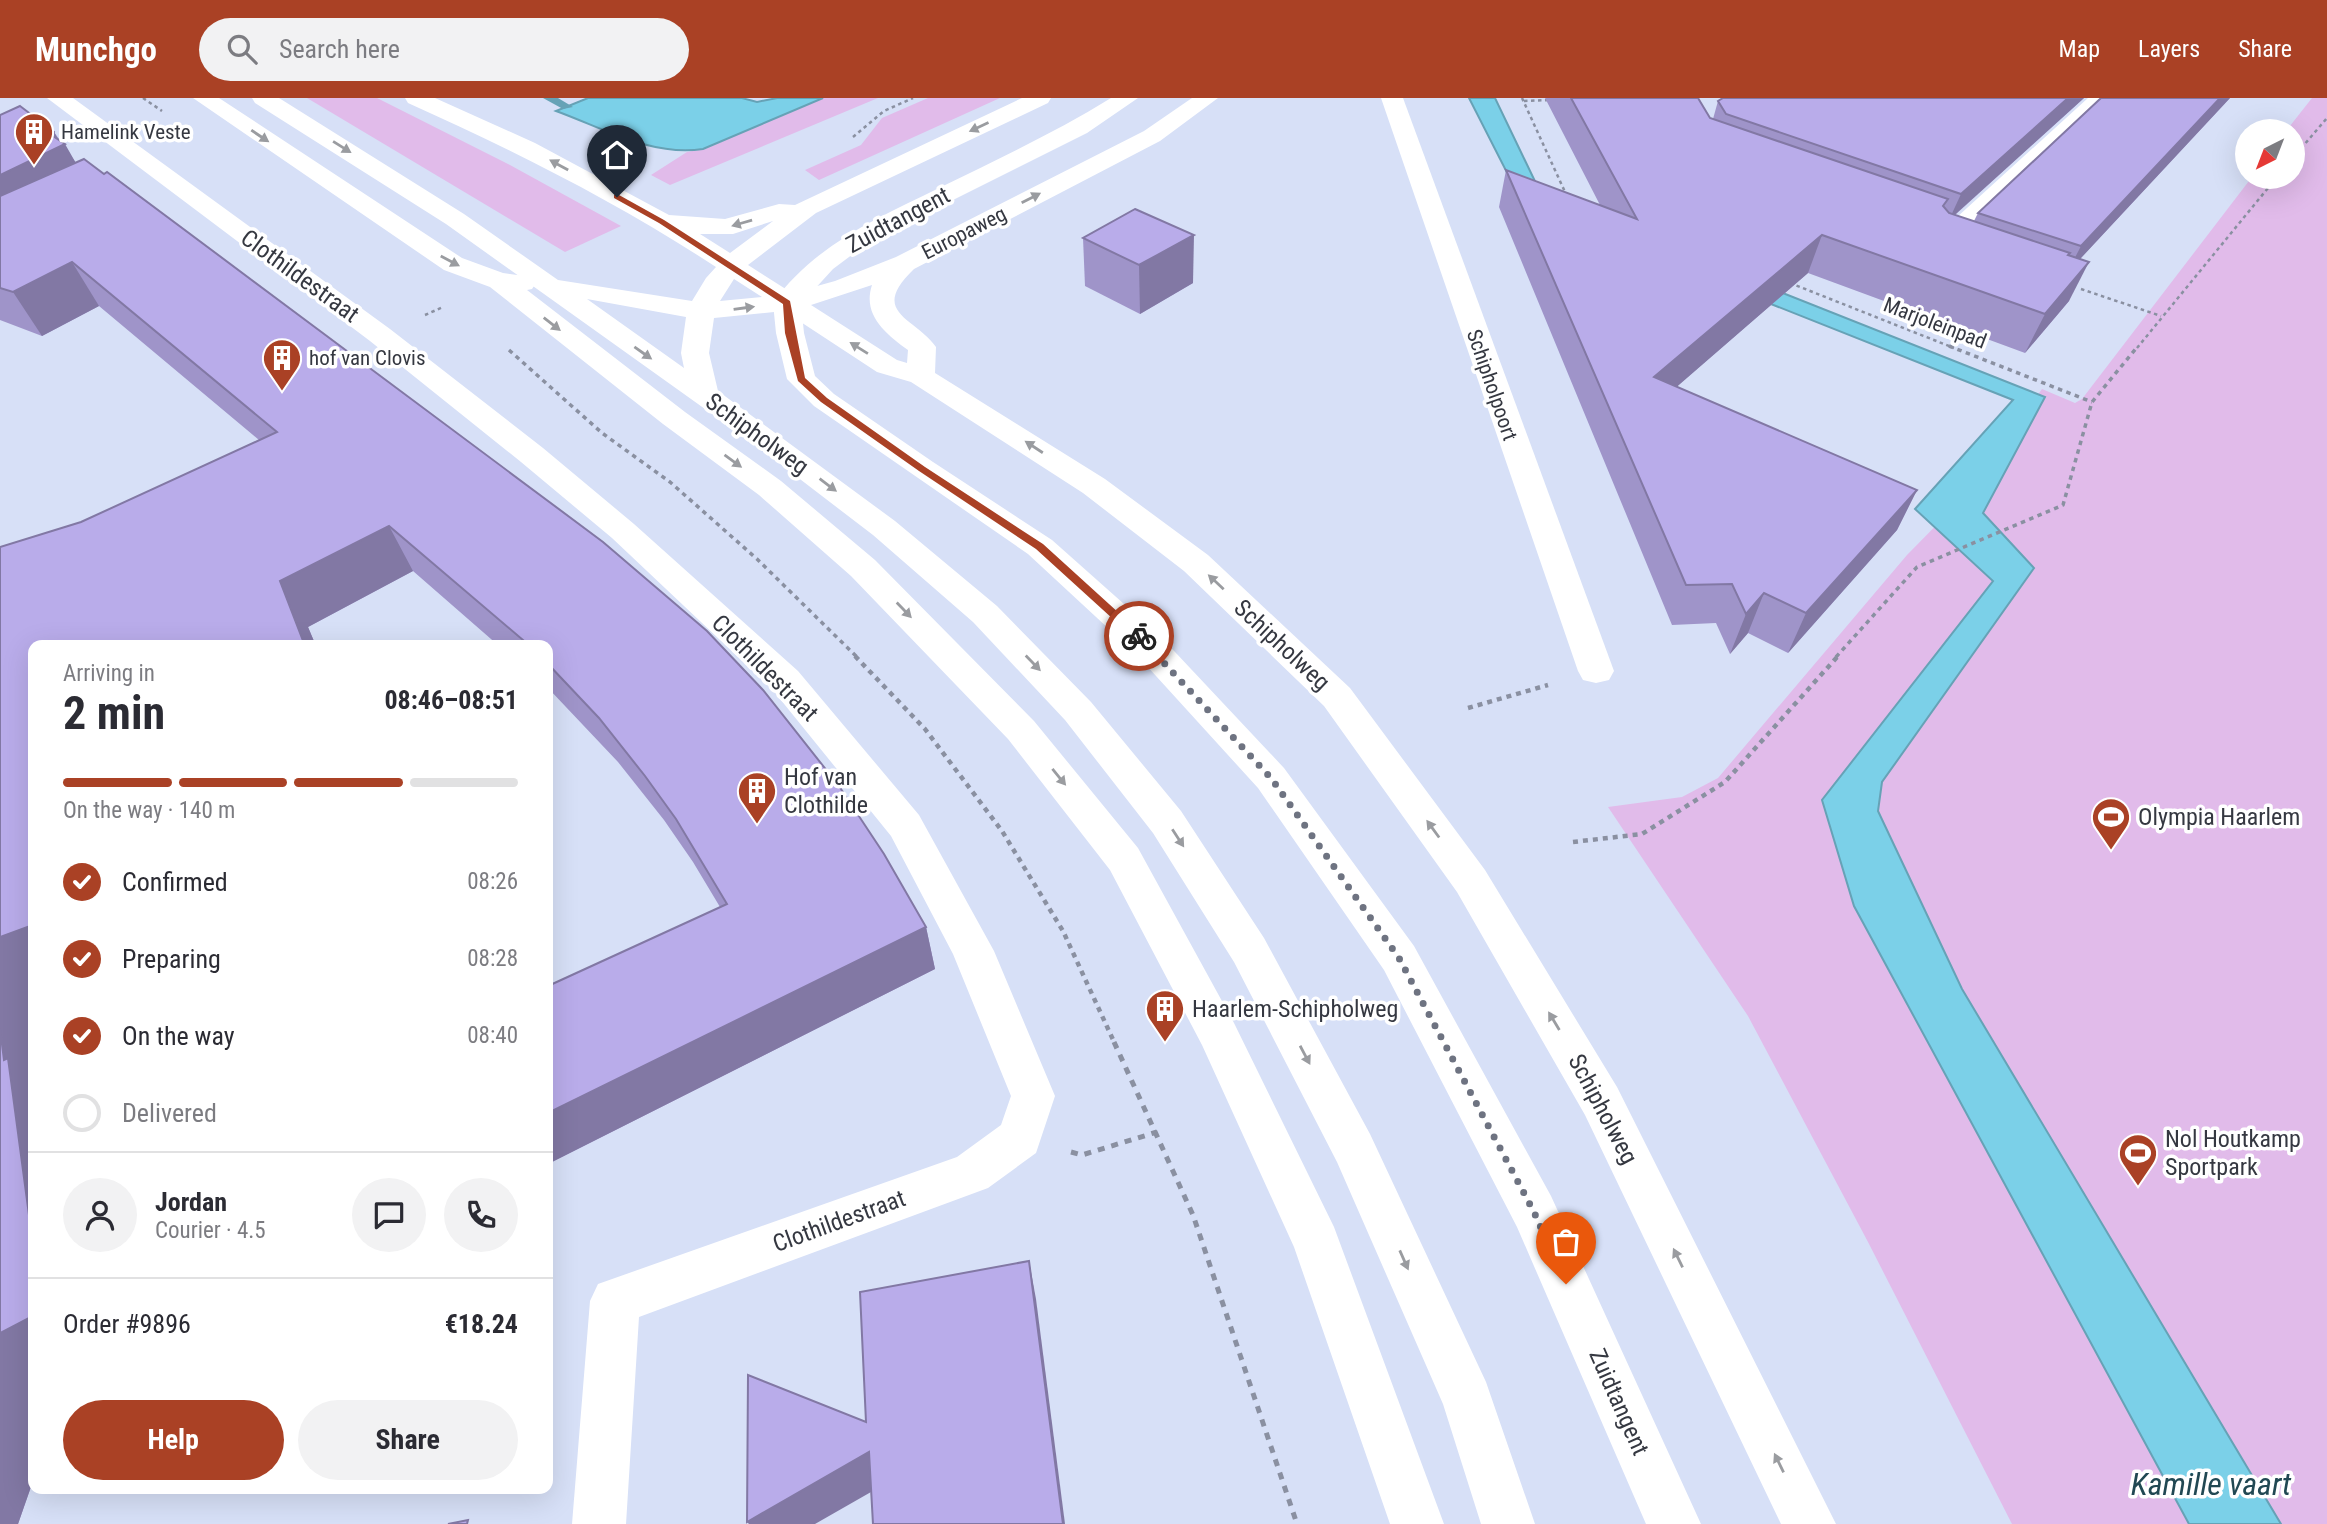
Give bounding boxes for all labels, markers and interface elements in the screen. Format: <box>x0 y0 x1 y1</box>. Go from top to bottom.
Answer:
search box <box>199 18 689 81</box>
text: Munchgo <box>35 30 157 69</box>
icon: search <box>223 30 261 68</box>
text: Search here <box>279 34 400 64</box>
text: Map <box>2059 35 2100 63</box>
text: Layers <box>2138 35 2200 63</box>
text: Share <box>2238 35 2292 63</box>
building icon: Hamelink Veste <box>13 111 55 166</box>
north arrow <box>2235 119 2305 189</box>
map controls <box>2235 119 2305 189</box>
place label: Hamelink Veste <box>61 120 191 144</box>
one-way arrow <box>969 122 989 133</box>
pin <box>587 125 647 197</box>
one-way arrow <box>251 129 270 142</box>
icon: home <box>598 136 636 174</box>
one-way arrow <box>332 141 351 154</box>
one-way arrow <box>549 159 569 171</box>
street label: Zuidtangent <box>841 181 955 259</box>
one-way arrow <box>1021 193 1041 204</box>
street label: Europaweg <box>918 202 1010 264</box>
one-way arrow <box>730 218 752 229</box>
street label: Clothildestraat <box>236 224 364 328</box>
one-way arrow <box>441 255 460 267</box>
street label: Marjoleinpad <box>1880 292 1990 354</box>
one-way arrow <box>733 302 755 313</box>
one-way arrow <box>543 316 561 330</box>
street label: Schipholpoort <box>1462 326 1522 444</box>
building icon: hof van Clovis <box>261 337 303 392</box>
one-way arrow <box>849 342 869 355</box>
place label: hof van Clovis <box>309 346 426 370</box>
one-way arrow <box>634 346 652 360</box>
street label: Schipholweg <box>700 387 814 481</box>
one-way arrow <box>1024 440 1044 453</box>
one-way arrow <box>724 454 742 468</box>
one-way arrow <box>819 478 837 492</box>
one-way arrow <box>1208 575 1225 591</box>
street label: Schipholweg <box>1228 594 1336 696</box>
courier <box>1104 601 1174 671</box>
one-way arrow <box>896 602 913 619</box>
street label: Clothildestraat <box>706 609 824 727</box>
icon: bike <box>1120 617 1158 655</box>
one-way arrow <box>1024 654 1040 671</box>
text: Arriving in <box>63 660 155 687</box>
text: 08:46–08:51 <box>384 685 518 715</box>
text: 2 min <box>63 686 165 740</box>
place label: Hof van Clothilde <box>784 763 868 819</box>
one-way arrow <box>1051 768 1066 786</box>
building icon: Hof van Clothilde <box>736 770 778 825</box>
sports icon: Olympia Haarlem <box>2090 796 2132 851</box>
text: On the way · 140 m <box>63 797 235 824</box>
place label: Olympia Haarlem <box>2138 803 2300 831</box>
one-way arrow <box>1426 820 1440 838</box>
one-way arrow <box>1171 828 1184 848</box>
icon: check <box>63 863 101 901</box>
text: Confirmed <box>122 867 228 897</box>
text: 08:26 <box>467 868 518 895</box>
icon: check <box>63 940 101 978</box>
text: Preparing <box>122 944 221 974</box>
text: 08:28 <box>467 945 518 972</box>
building icon: Haarlem-Schipholweg <box>1144 988 1186 1043</box>
place label: Haarlem-Schipholweg <box>1192 995 1398 1023</box>
one-way arrow <box>1548 1012 1560 1031</box>
icon: check <box>63 1017 101 1055</box>
text: On the way <box>122 1021 235 1051</box>
text: 08:40 <box>467 1022 518 1049</box>
one-way arrow <box>1299 1045 1310 1065</box>
street label: Schipholweg <box>1562 1049 1644 1169</box>
text: Delivered <box>122 1098 217 1128</box>
place label: Nol Houtkamp Sportpark <box>2165 1125 2301 1181</box>
sports icon: Nol Houtkamp Sportpark <box>2117 1132 2159 1187</box>
button: person <box>63 1178 137 1252</box>
button: chat <box>352 1178 426 1252</box>
button: phone <box>444 1178 518 1252</box>
street label: Clothildestraat <box>769 1184 909 1258</box>
text: Jordan <box>155 1187 227 1217</box>
pin <box>1536 1212 1596 1284</box>
text: Courier · 4.5 <box>155 1217 266 1244</box>
icon: bag <box>1547 1223 1585 1261</box>
one-way arrow <box>1673 1248 1684 1268</box>
one-way arrow <box>1398 1250 1410 1270</box>
text: Order #9896 <box>63 1309 191 1339</box>
text: €18.24 <box>445 1309 518 1339</box>
street label: Zuidtangent <box>1583 1345 1655 1459</box>
button: Help <box>63 1400 284 1480</box>
button: Share <box>298 1400 518 1480</box>
one-way arrow <box>1773 1453 1784 1473</box>
water label: Kamille vaart <box>2131 1465 2292 1503</box>

